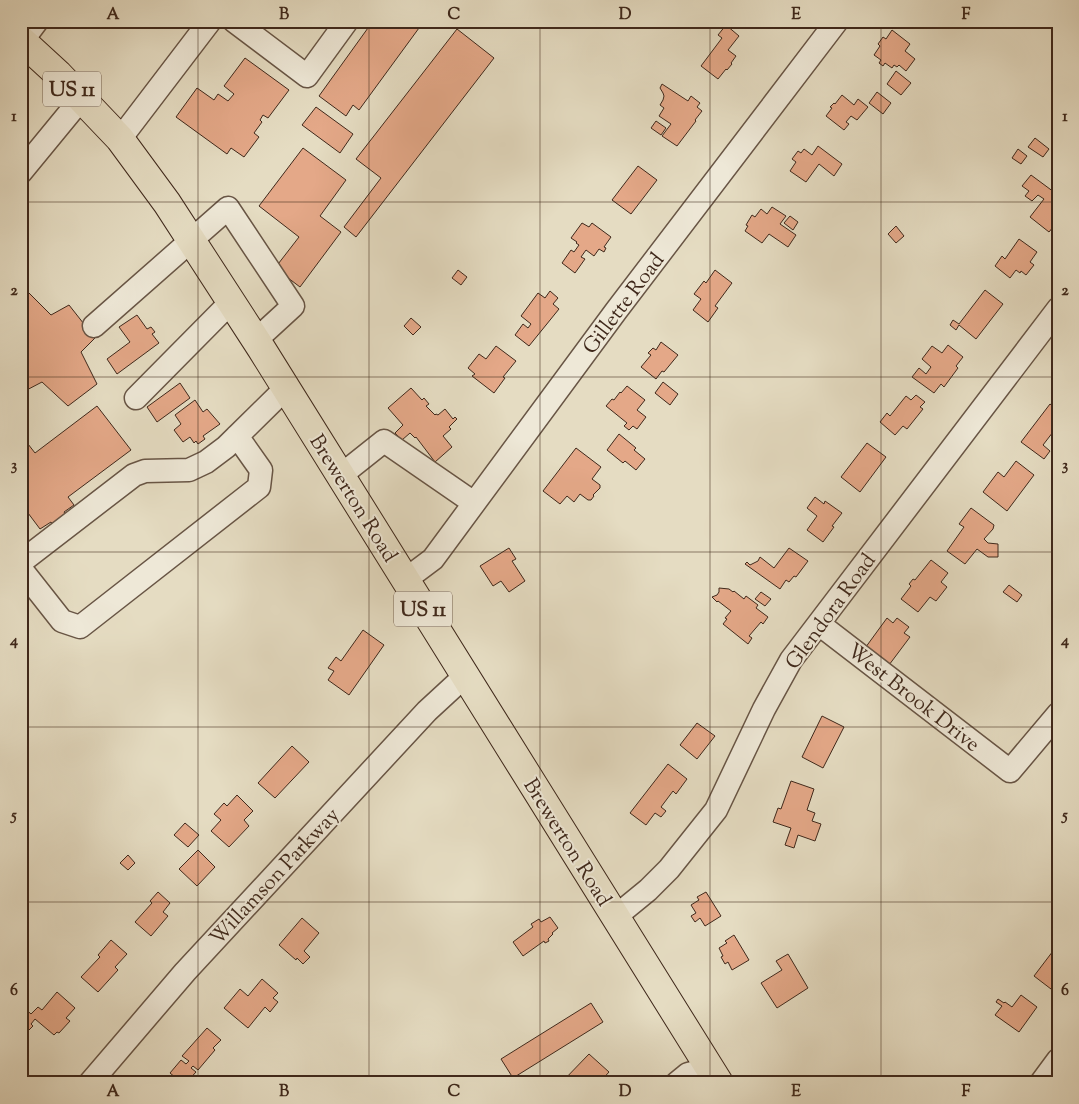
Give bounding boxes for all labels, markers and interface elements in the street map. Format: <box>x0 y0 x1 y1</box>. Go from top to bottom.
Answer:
text: A <box>107 4 120 27</box>
text: B <box>279 4 289 27</box>
text: C <box>448 4 461 27</box>
text: D <box>619 4 632 27</box>
text: E <box>791 4 801 27</box>
text: F <box>962 4 971 27</box>
road number: US 11 <box>43 72 101 106</box>
text: 1 <box>11 106 17 129</box>
text: 1 <box>1062 106 1068 129</box>
street label: Gillette Road <box>576 247 673 361</box>
text: 2 <box>10 280 18 303</box>
text: 2 <box>1061 280 1069 303</box>
street label: Brewerton Road <box>301 429 404 569</box>
text: 3 <box>11 455 18 478</box>
text: 3 <box>1062 455 1069 478</box>
street label: Glendora Road <box>779 548 884 676</box>
road number: US 11 <box>394 592 452 626</box>
text: 4 <box>9 630 18 653</box>
text: 4 <box>1060 630 1069 653</box>
street label: West Brook Drive <box>840 637 986 760</box>
street label: Brewerton Road <box>515 773 618 913</box>
street label: Willamson Parkway <box>204 801 348 953</box>
text: 5 <box>9 805 17 828</box>
text: 5 <box>1060 805 1068 828</box>
text: 6 <box>10 980 18 1003</box>
text: 6 <box>1061 980 1069 1003</box>
text: A <box>107 1081 120 1104</box>
text: B <box>279 1081 289 1104</box>
text: C <box>448 1081 461 1104</box>
text: D <box>619 1081 632 1104</box>
text: E <box>791 1081 801 1104</box>
text: F <box>962 1081 971 1104</box>

